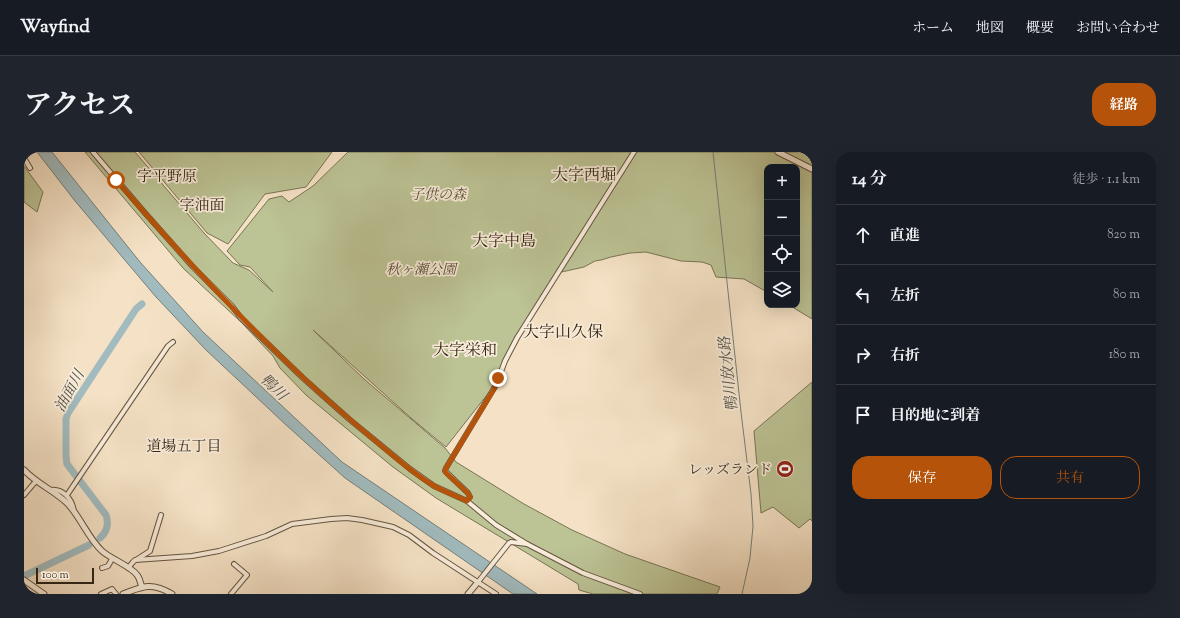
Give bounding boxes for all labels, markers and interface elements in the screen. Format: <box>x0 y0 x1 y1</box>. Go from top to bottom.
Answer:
text: Wayfind <box>20 14 90 41</box>
text: ホーム <box>912 19 954 39</box>
text: 地図 <box>976 19 1004 39</box>
text: 概要 <box>1026 19 1054 39</box>
text: お問い合わせ <box>1076 19 1160 39</box>
button: 経路 <box>1092 83 1156 126</box>
text: アクセス <box>24 87 135 127</box>
map controls <box>764 164 800 308</box>
button: + <box>764 164 800 200</box>
district label: 大字西堀 <box>552 165 616 188</box>
district label: 字平野原 <box>137 167 197 188</box>
text: 14 分 <box>852 168 887 192</box>
route start <box>107 171 125 189</box>
text: 徒歩 · 1.1 km <box>1072 171 1140 189</box>
park label: 子供の森 <box>410 186 468 206</box>
district label: 字油面 <box>179 196 225 217</box>
button: − <box>764 200 800 236</box>
icon: ahead <box>852 224 874 246</box>
text: 直進 <box>890 226 920 247</box>
text: 820 m <box>1107 226 1140 244</box>
district label: 大字中島 <box>472 231 536 254</box>
button: locate <box>764 236 800 272</box>
park label: 秋ヶ瀬公園 <box>386 261 458 281</box>
button: layers <box>764 272 800 308</box>
icon: left <box>852 284 874 306</box>
text: 左折 <box>890 286 920 307</box>
text: 80 m <box>1113 286 1140 304</box>
district label: 大字山久保 <box>523 322 603 345</box>
water label: 鴨川放水路 <box>715 334 744 412</box>
district label: 大字栄和 <box>433 340 497 363</box>
icon: right <box>852 344 874 366</box>
text: 右折 <box>890 346 920 367</box>
text: 180 m <box>1109 346 1140 364</box>
water label: 油面川 <box>50 365 91 417</box>
route end <box>489 369 507 387</box>
water label: 鴨川 <box>255 370 292 407</box>
icon: arrive <box>852 404 874 426</box>
text: 目的地に到着 <box>890 406 980 427</box>
district label: 道場五丁目 <box>146 437 222 458</box>
button: 保存 <box>852 456 992 499</box>
button: 共有 <box>1000 456 1140 499</box>
sports icon: レッズランド <box>775 459 795 479</box>
place label: レッズランド <box>688 461 772 481</box>
scale bar <box>36 566 94 585</box>
text: 100 m <box>42 567 69 583</box>

